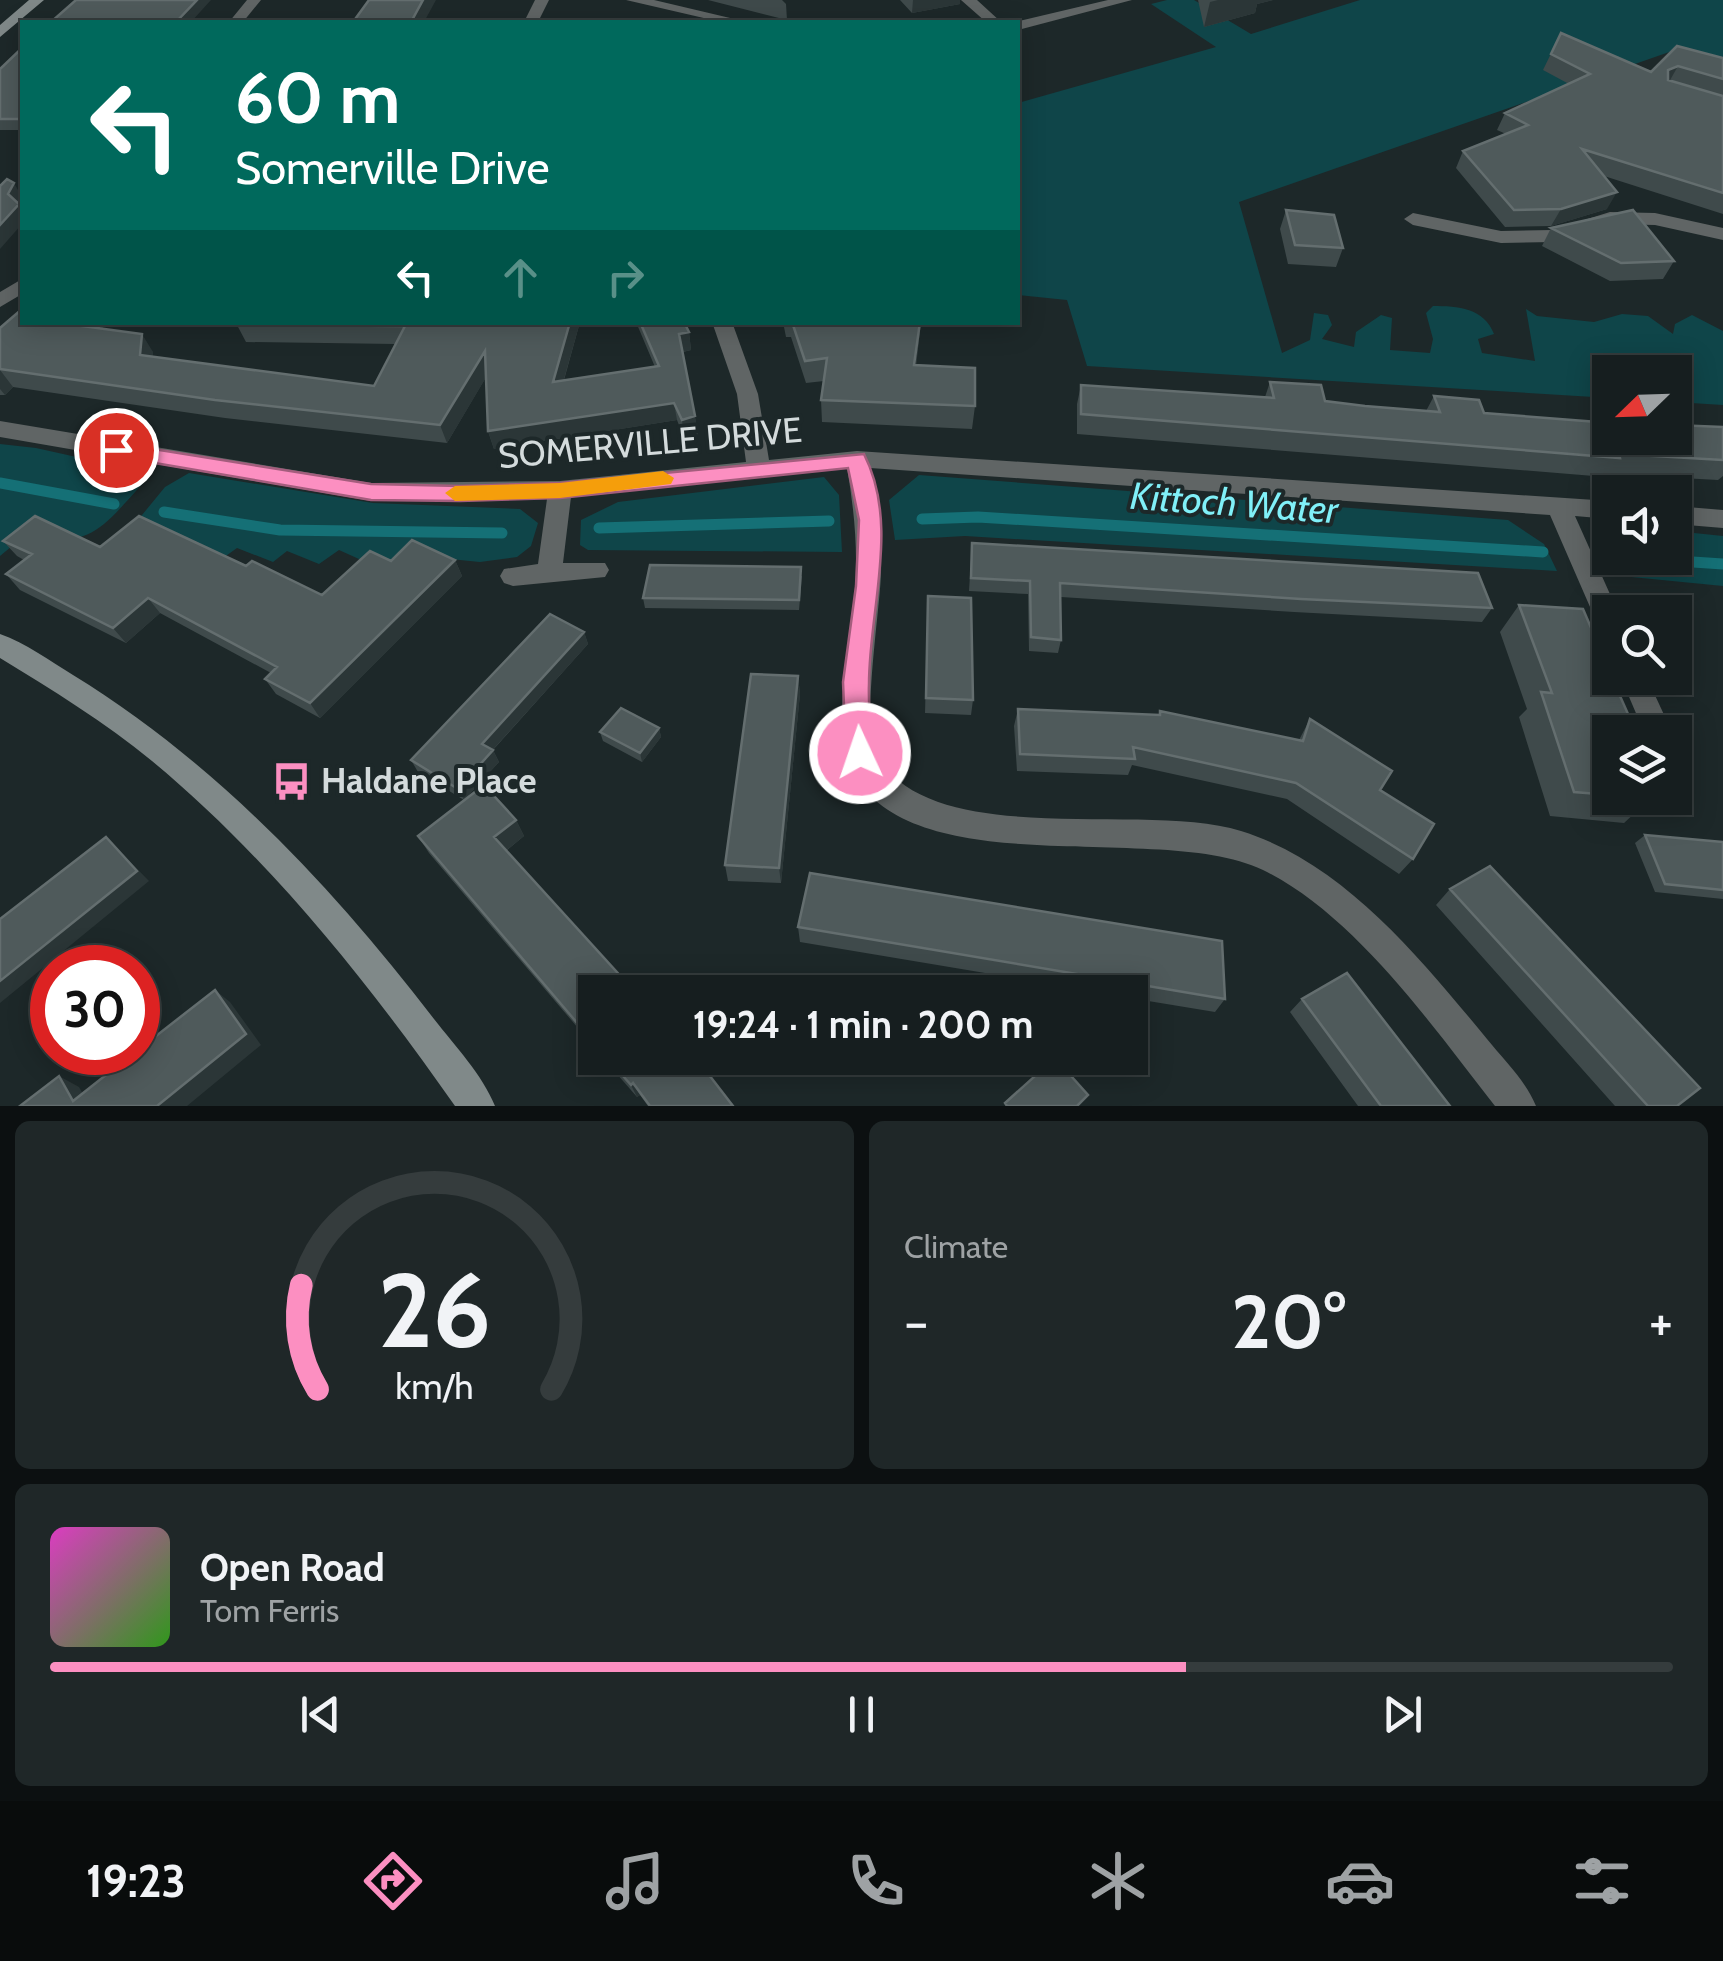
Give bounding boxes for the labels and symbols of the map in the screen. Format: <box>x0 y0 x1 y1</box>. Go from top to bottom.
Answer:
north arrow <box>1592 355 1692 455</box>
pin <box>74 408 159 493</box>
street label: SOMERVILLE DRIVE <box>496 408 804 477</box>
water label: Kittoch Water <box>1129 472 1341 533</box>
position arrow <box>808 701 912 805</box>
place label: Haldane Place <box>321 759 536 802</box>
bus stop icon: Haldane Place <box>270 760 312 802</box>
speed limit sign: 30 <box>30 945 160 1075</box>

